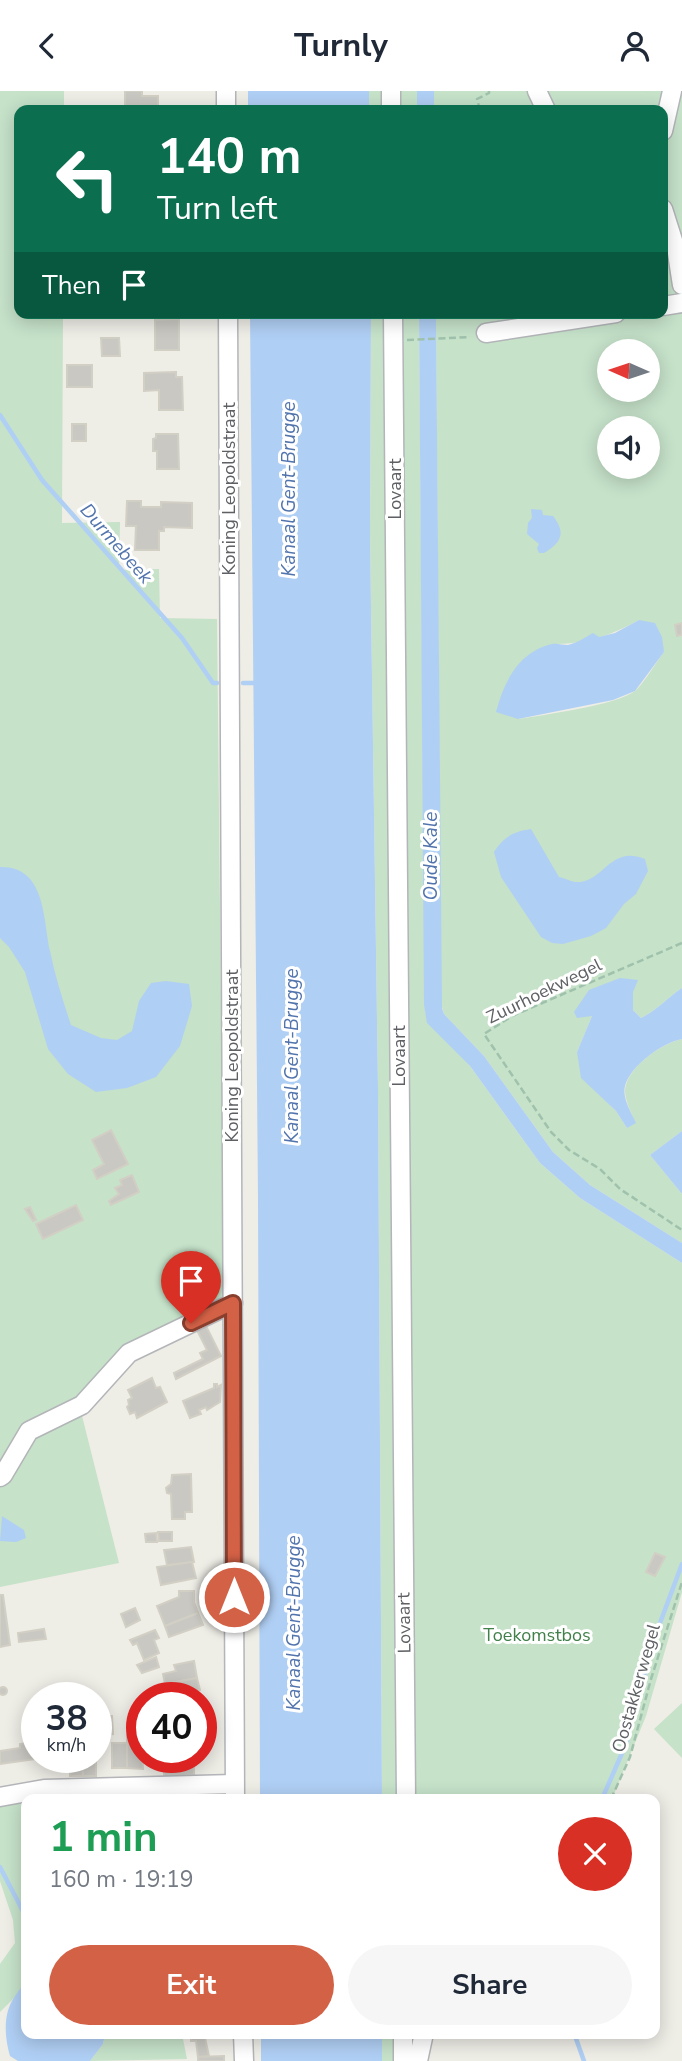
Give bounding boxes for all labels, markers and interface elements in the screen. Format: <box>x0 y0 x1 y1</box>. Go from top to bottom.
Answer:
text: Turnly <box>294 24 388 67</box>
icon: back <box>28 27 66 65</box>
icon: person <box>616 27 654 65</box>
text: 140 m <box>157 123 301 190</box>
icon: left <box>42 133 133 224</box>
text: Turn left <box>157 187 277 230</box>
icon: arrive <box>115 266 153 304</box>
text: Then <box>42 268 101 303</box>
north arrow <box>597 339 660 403</box>
map controls <box>597 339 660 479</box>
water label: Kanaal Gent-Brugge <box>276 401 302 577</box>
street label: Koning Leopoldstraat <box>217 402 241 575</box>
button: sound <box>597 416 660 479</box>
street label: Lovaart <box>383 458 407 519</box>
water label: Durmebeek <box>74 498 159 590</box>
water label: Oude Kale <box>418 812 444 900</box>
street label: Zuurhoekwegel <box>482 952 606 1029</box>
water label: Kanaal Gent-Brugge <box>279 968 305 1144</box>
street label: Koning Leopoldstraat <box>220 969 244 1142</box>
street label: Lovaart <box>387 1025 411 1086</box>
pin <box>161 1251 221 1323</box>
icon: arrive <box>172 1262 210 1300</box>
water label: Kanaal Gent-Brugge <box>281 1535 307 1711</box>
position arrow <box>197 1560 271 1634</box>
street label: Lovaart <box>391 1592 417 1654</box>
street label: Oostakkerwegel <box>606 1620 666 1755</box>
park label: Toekomstbos <box>483 1623 591 1647</box>
speed limit sign: 40 <box>126 1682 217 1773</box>
text: 38 <box>45 1695 88 1742</box>
text: km/h <box>47 1733 86 1757</box>
text: 1 min <box>49 1809 158 1866</box>
button: close <box>558 1817 632 1891</box>
text: 160 m · 19:19 <box>49 1864 194 1895</box>
button: Exit <box>49 1945 334 2025</box>
button: Share <box>348 1945 632 2025</box>

